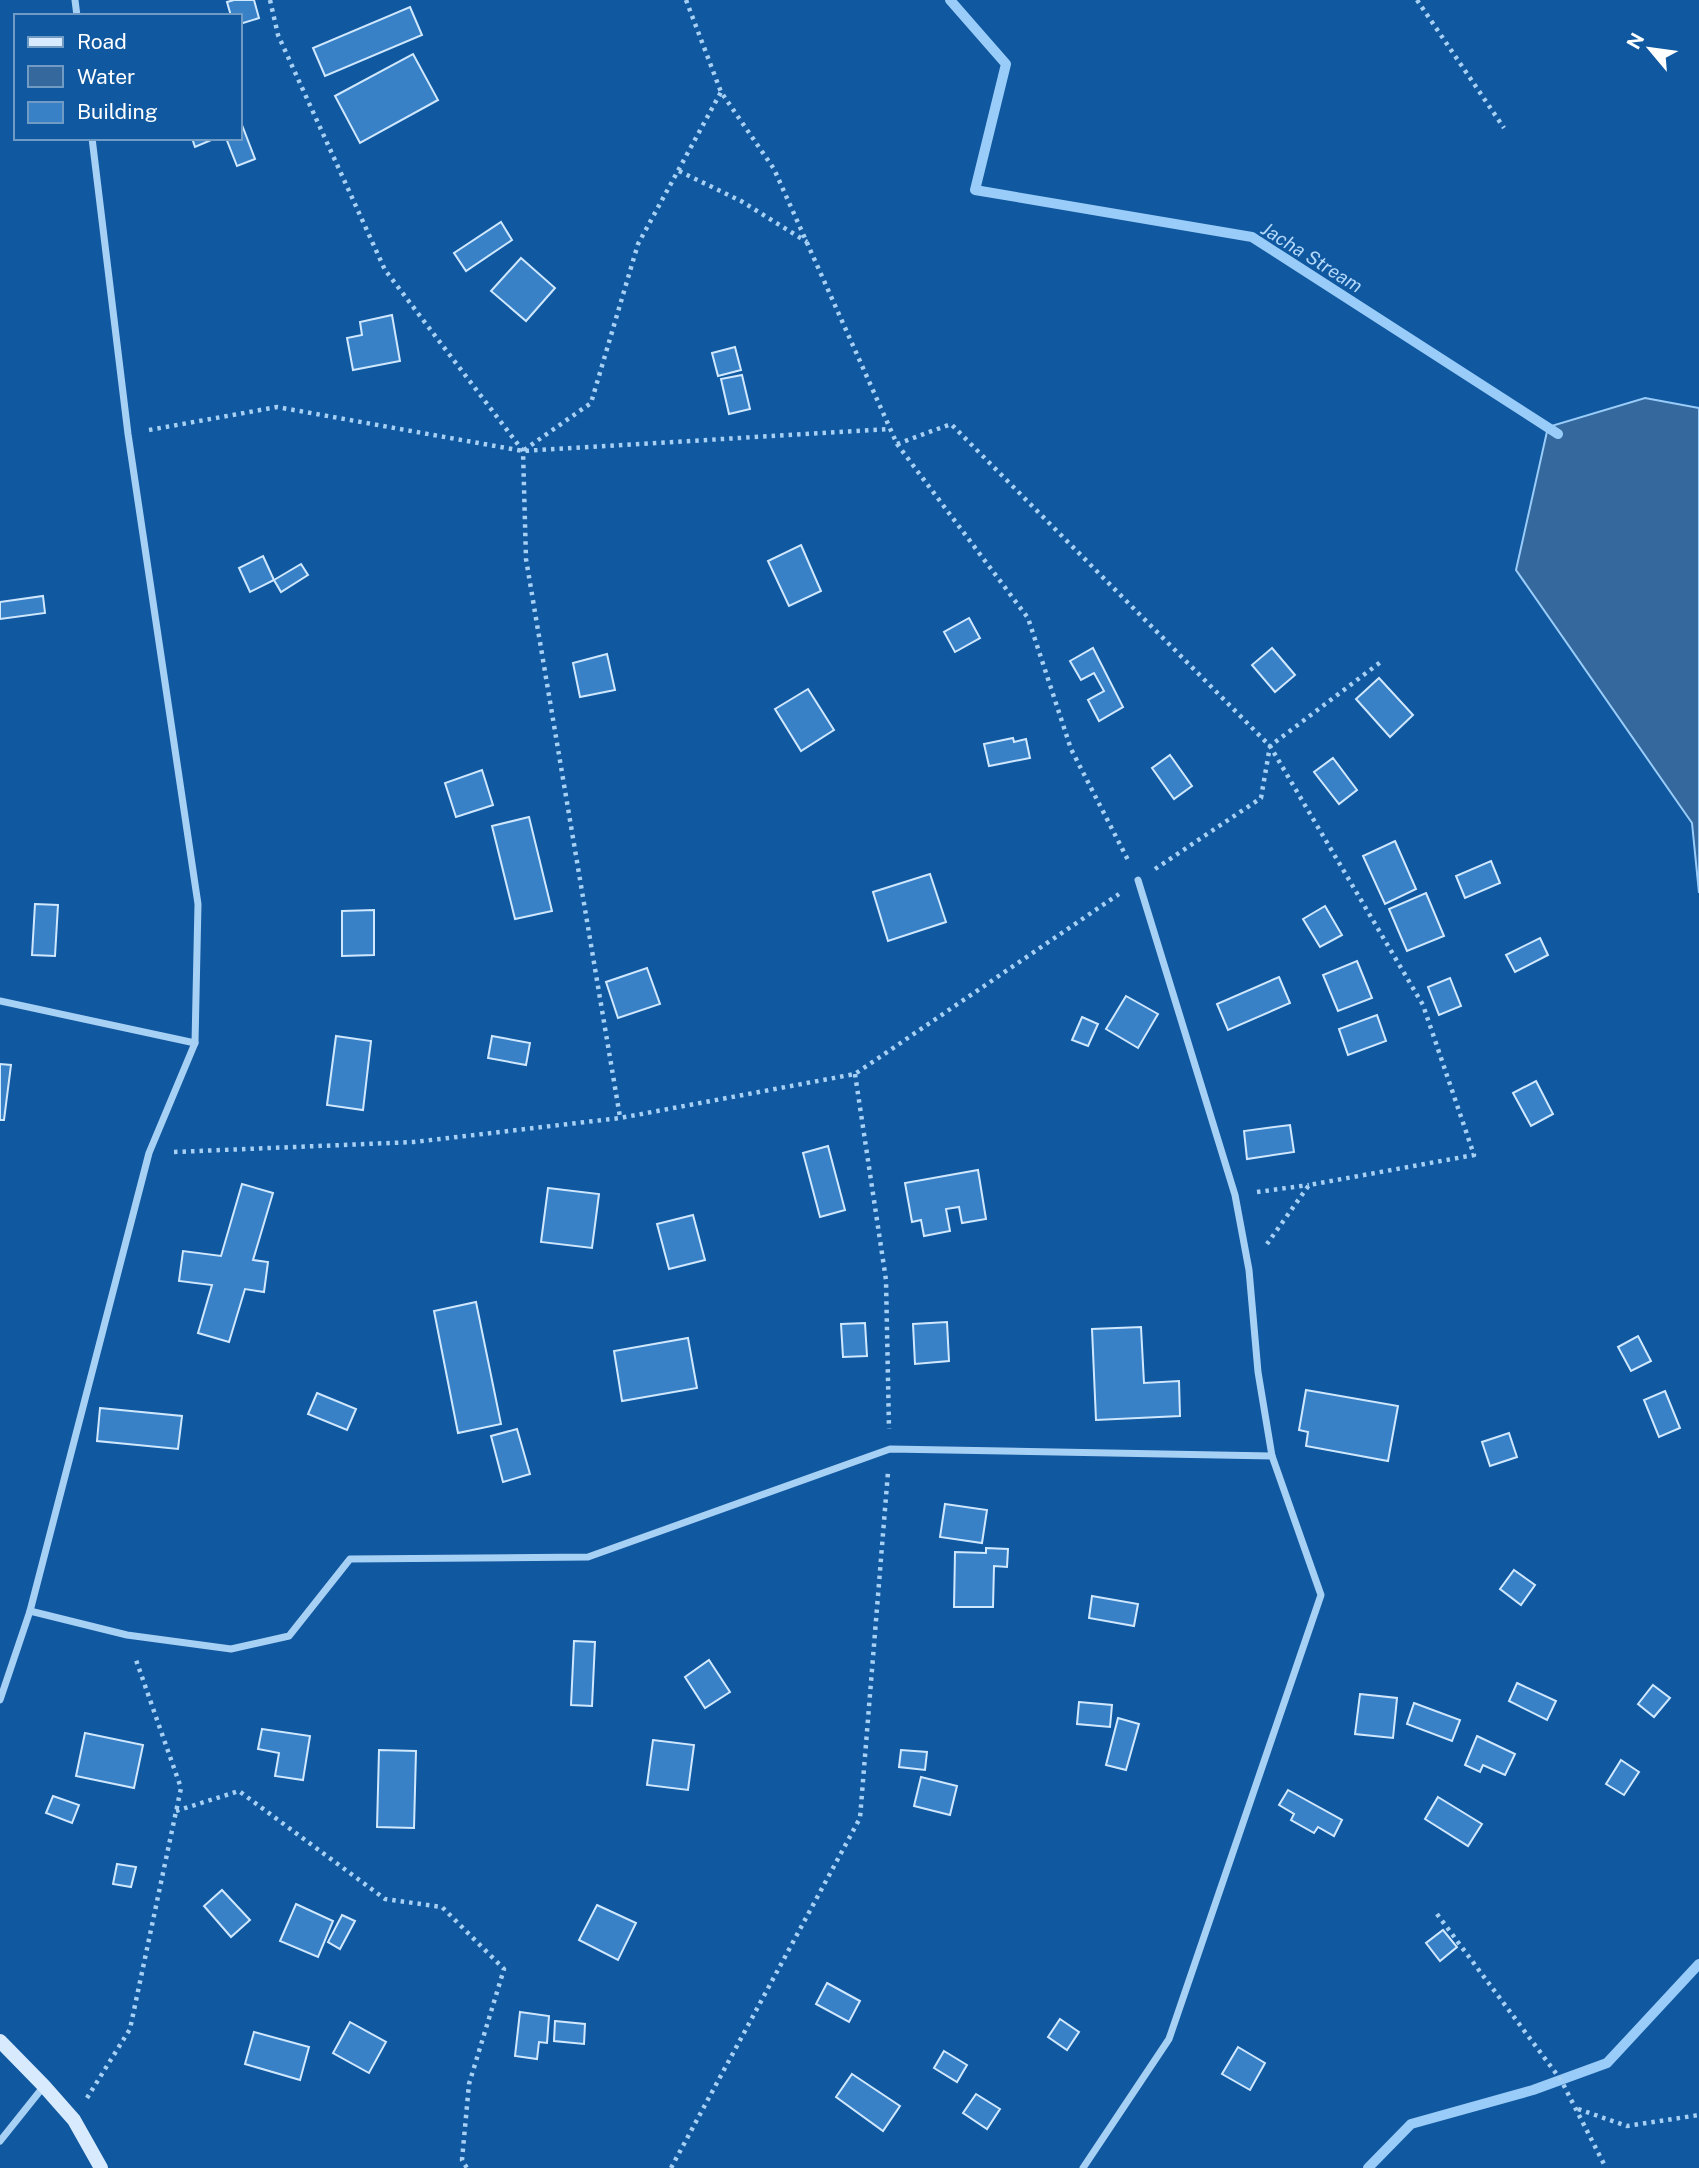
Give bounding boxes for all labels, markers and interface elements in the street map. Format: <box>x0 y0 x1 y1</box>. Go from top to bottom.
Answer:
legend <box>14 14 242 140</box>
north arrow <box>1615 14 1685 84</box>
text: Road <box>77 29 127 54</box>
text: N <box>1622 29 1648 53</box>
text: Water <box>77 64 135 89</box>
text: Building <box>77 99 158 124</box>
water label: Jacha Stream <box>1257 217 1367 297</box>

